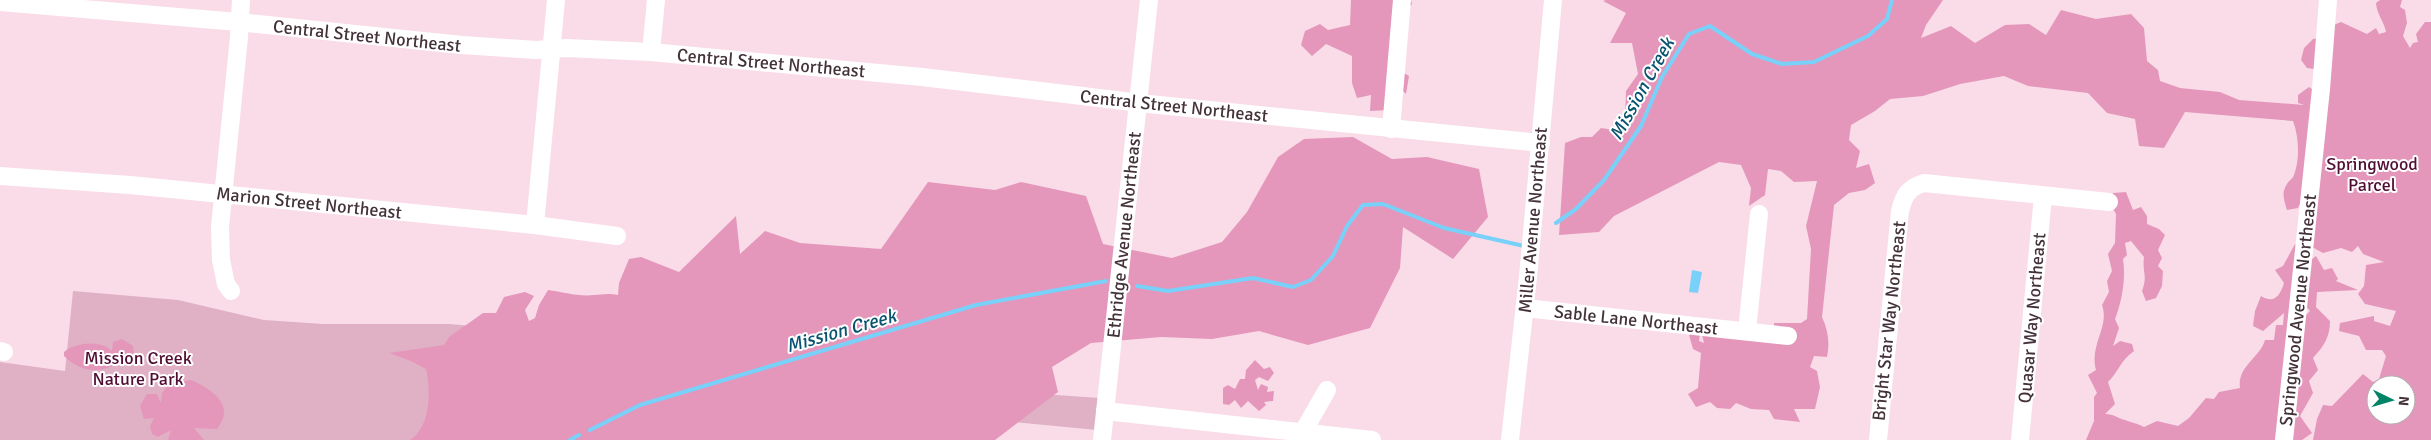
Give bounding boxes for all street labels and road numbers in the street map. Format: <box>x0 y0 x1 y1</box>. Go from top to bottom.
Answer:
street label: Central Street Northeast <box>272 15 462 57</box>
street label: Central Street Northeast <box>676 44 866 82</box>
street label: Central Street Northeast <box>1079 85 1269 127</box>
street label: Miller Avenue Northeast <box>1514 126 1552 314</box>
street label: Ethridge Avenue Northeast <box>1102 131 1146 339</box>
street label: Marion Street Northeast <box>215 182 403 224</box>
street label: Springwood Avenue Northeast <box>2275 193 2321 427</box>
street label: Bright Star Way Northeast <box>1868 220 1910 422</box>
street label: Quasar Way Northeast <box>2014 232 2050 404</box>
street label: Sable Lane Northeast <box>1553 300 1719 340</box>

